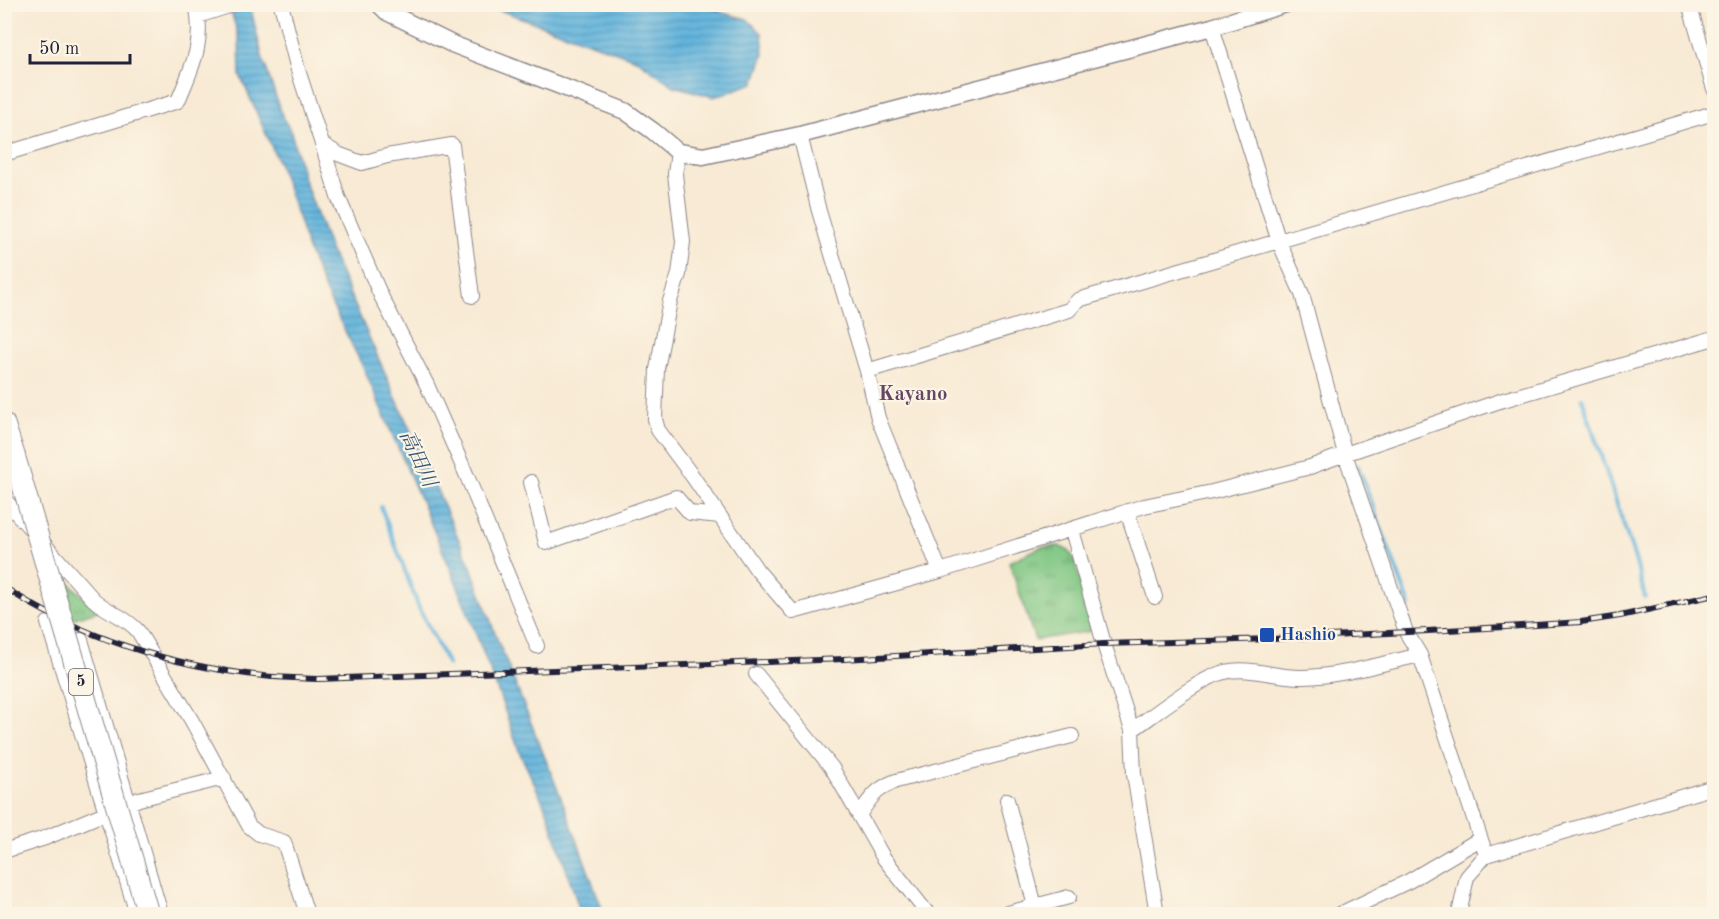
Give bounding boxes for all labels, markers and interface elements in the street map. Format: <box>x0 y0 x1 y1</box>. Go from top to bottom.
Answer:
scale bar <box>30 27 130 65</box>
text: 50 m <box>39 40 79 58</box>
district label: Kayano <box>878 384 948 405</box>
water label: 高田川 <box>395 427 441 492</box>
marker: Hashio <box>1258 626 1276 644</box>
place label: Hashio <box>1280 626 1336 644</box>
road number: 5 <box>69 669 93 695</box>

